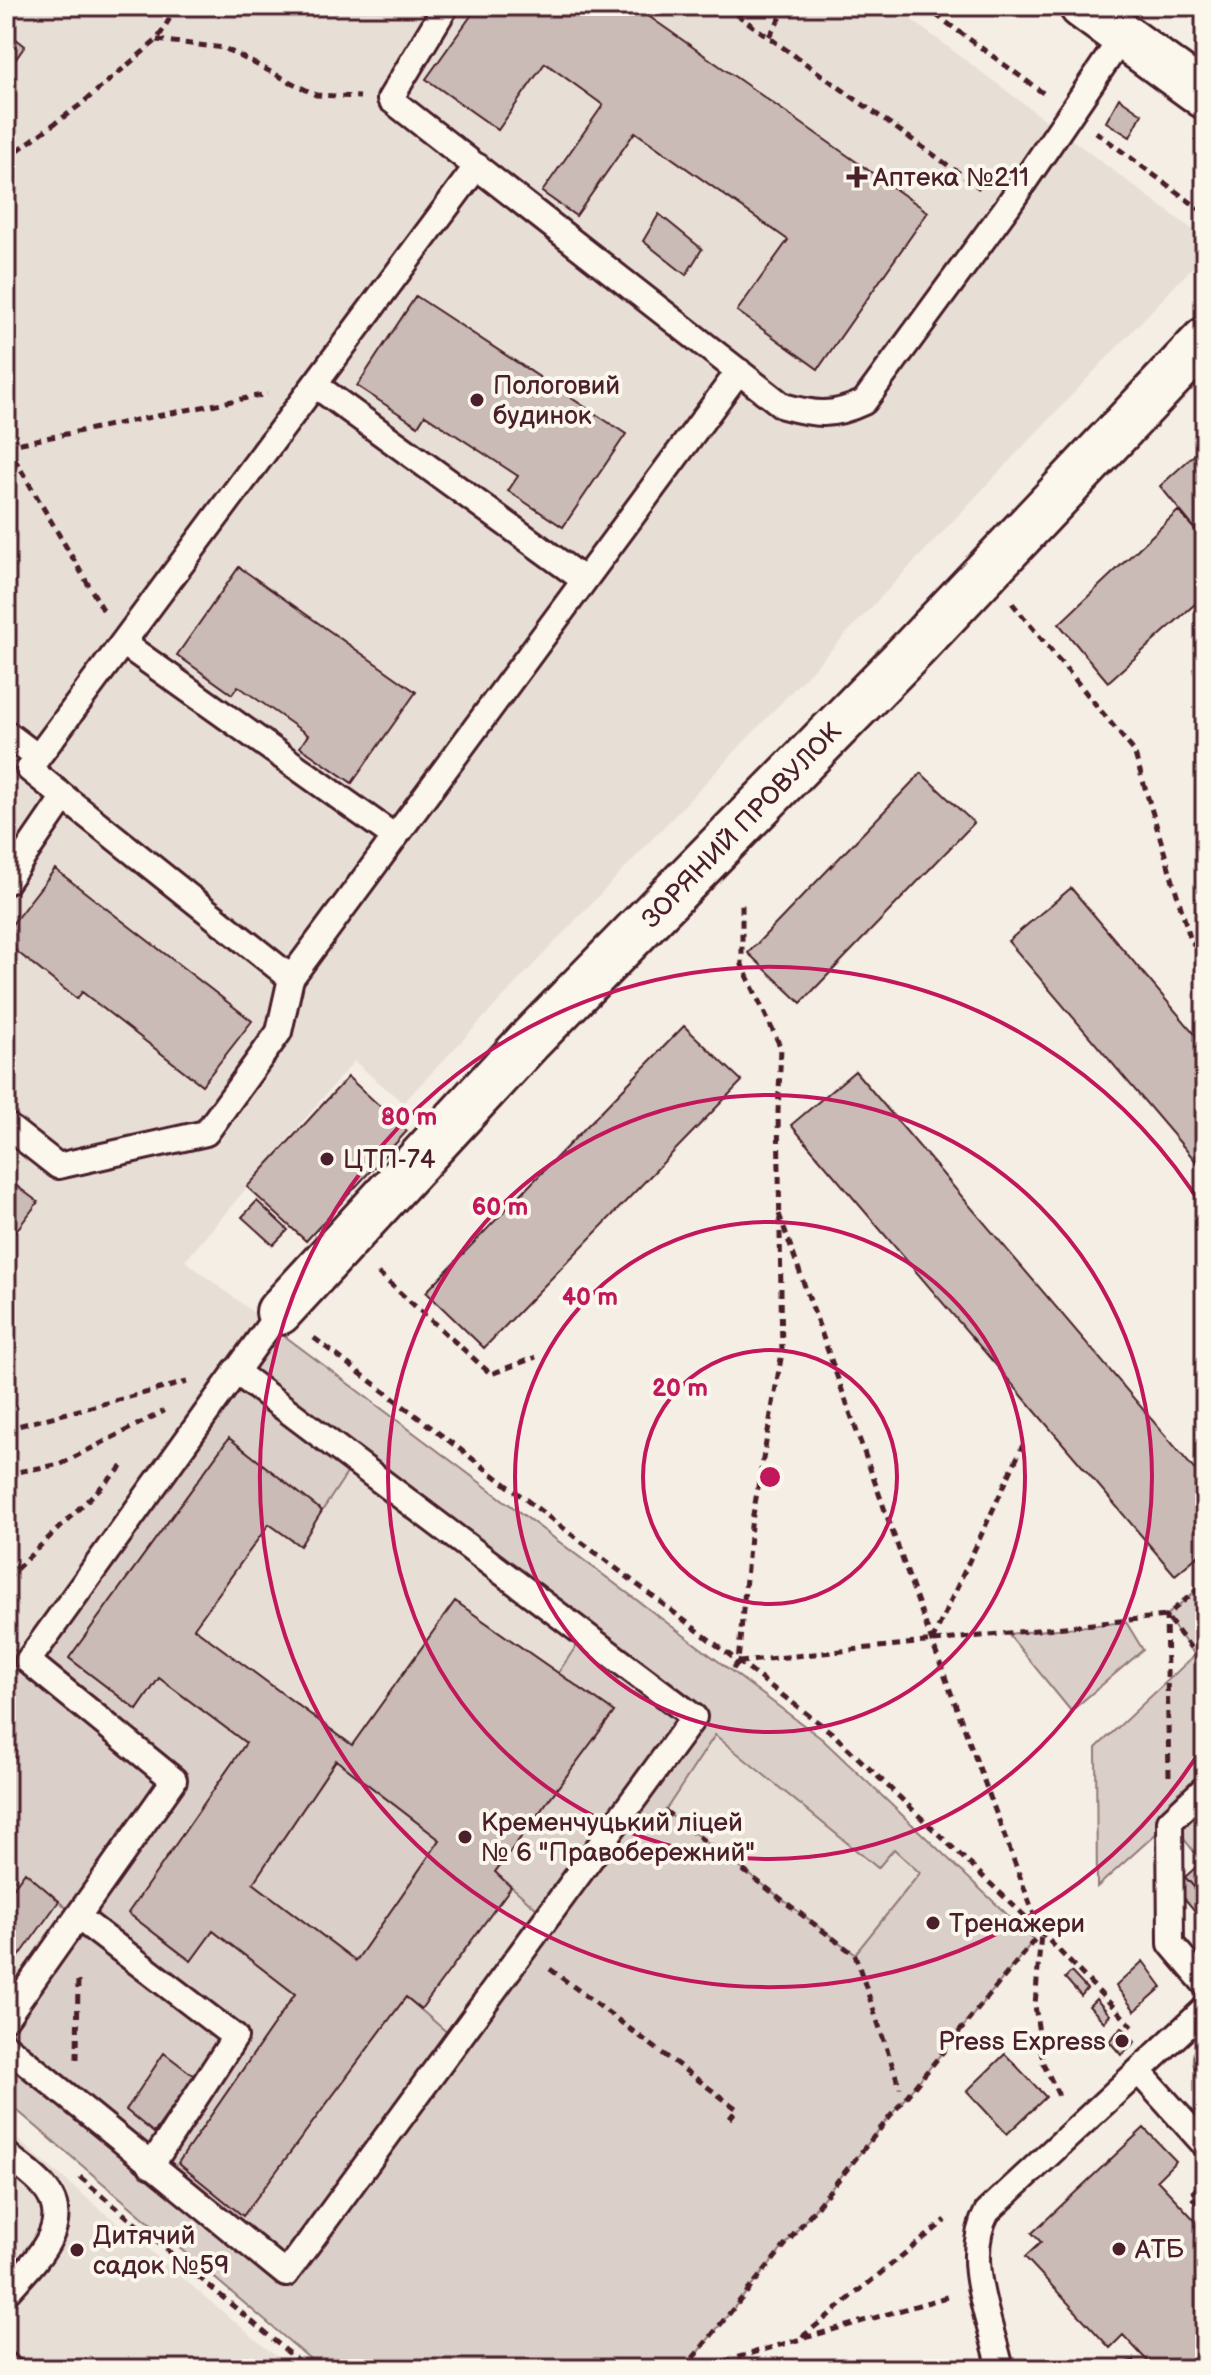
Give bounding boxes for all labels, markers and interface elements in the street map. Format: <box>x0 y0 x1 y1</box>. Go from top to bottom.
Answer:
place label: Аптека №211 <box>872 163 1029 194</box>
marker: Аптека №211 <box>848 168 866 186</box>
place label: Пологовий будинок <box>493 371 620 432</box>
marker: Пологовий будинок <box>468 391 486 409</box>
street label: ЗОРЯНИЙ ПРОВУЛОК <box>636 717 848 935</box>
text: 80 m <box>381 1103 437 1132</box>
place label: ЦТП-74 <box>343 1145 436 1176</box>
marker: ЦТП-74 <box>318 1150 336 1168</box>
text: 60 m <box>472 1193 528 1222</box>
text: 40 m <box>562 1283 618 1312</box>
text: 20 m <box>652 1374 708 1403</box>
centre of rings <box>756 1463 784 1491</box>
place label: Кременчуцький ліцей № 6 "Правобережний" <box>481 1808 755 1869</box>
marker: Кременчуцький ліцей № 6 "Правобережний" <box>456 1828 474 1846</box>
place label: Тренажери <box>949 1909 1085 1940</box>
marker: Тренажери <box>924 1914 942 1932</box>
place label: Press Express <box>938 2027 1106 2058</box>
marker: Press Express <box>1113 2032 1131 2050</box>
place label: Дитячий садок №59 <box>93 2221 229 2282</box>
place label: АТБ <box>1134 2235 1184 2266</box>
marker: АТБ <box>1110 2240 1128 2258</box>
marker: Дитячий садок №59 <box>68 2241 86 2259</box>

